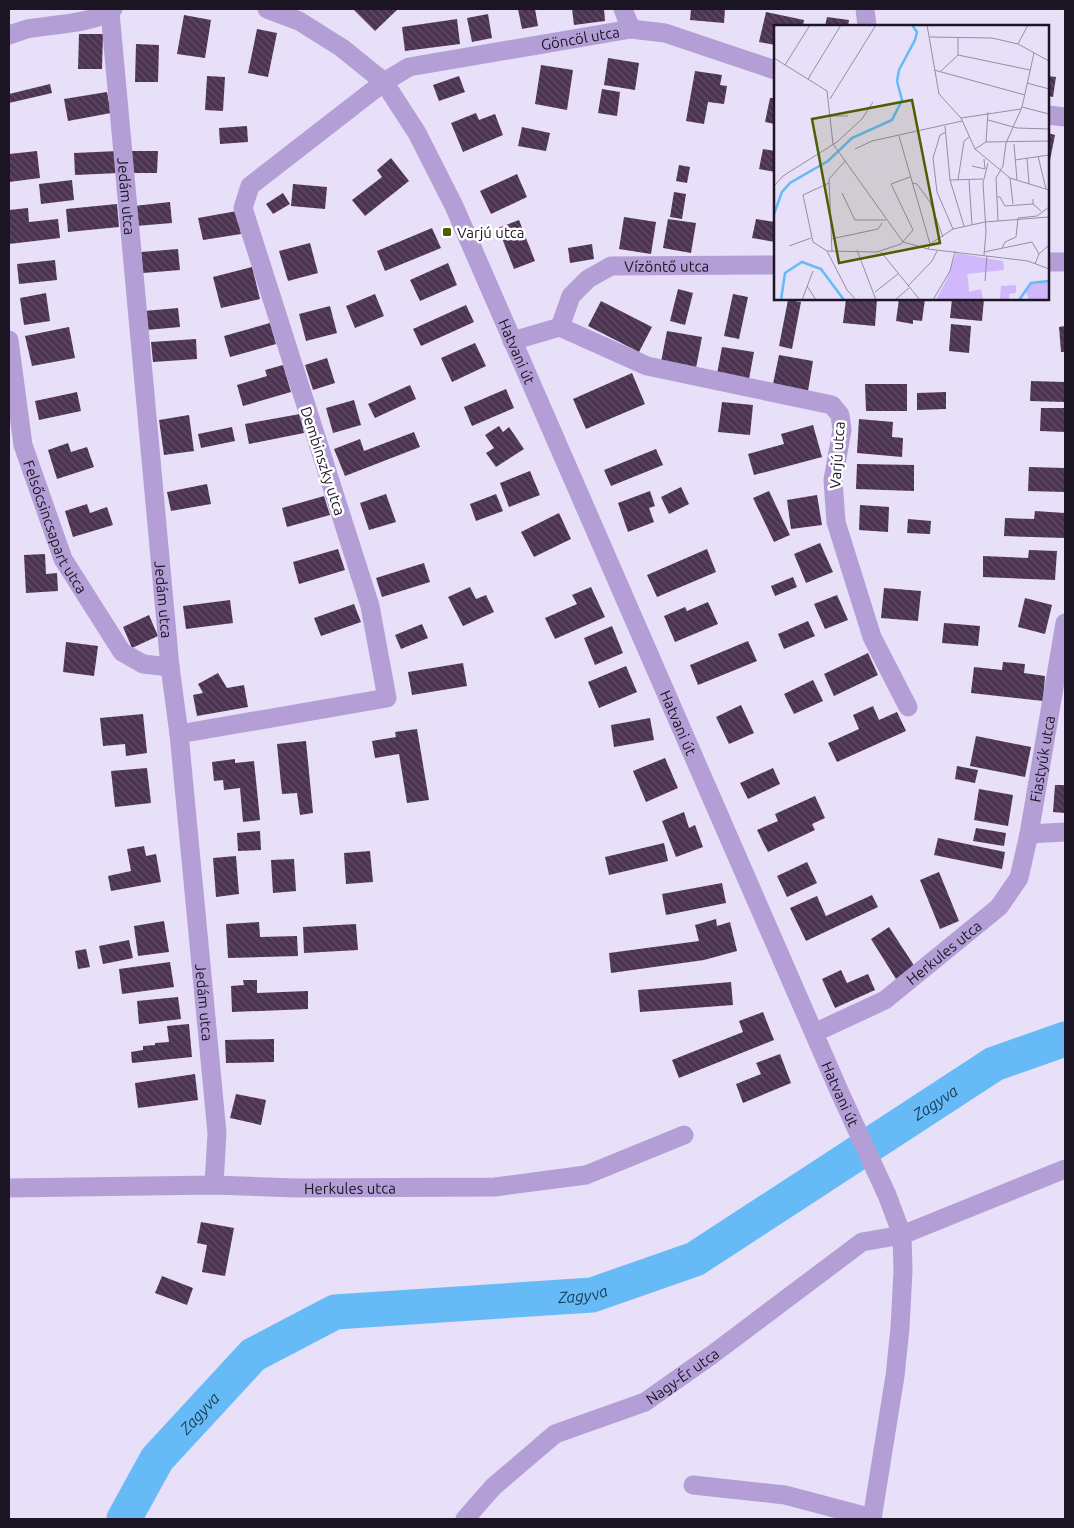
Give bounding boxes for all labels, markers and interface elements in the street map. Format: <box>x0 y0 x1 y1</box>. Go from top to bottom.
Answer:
street label: Göncöl utca <box>540 23 621 53</box>
inset map <box>774 25 1049 300</box>
street label: Jedám utca <box>115 157 139 236</box>
place label: Varjú utca <box>457 224 524 241</box>
marker: Varjú utca <box>441 226 453 238</box>
street label: Vízöntő utca <box>624 257 709 274</box>
street label: Hatvani út <box>496 316 539 387</box>
street label: Dembinszky utca <box>297 404 349 518</box>
street label: Varjú utca <box>826 421 848 489</box>
street label: Felsőcsincsapart utca <box>20 458 91 596</box>
street label: Jedám utca <box>152 560 176 639</box>
street label: Hatvani út <box>657 687 700 758</box>
street label: Fiastyúk utca <box>1026 714 1058 803</box>
street label: Herkules utca <box>903 917 985 988</box>
street label: Jedám utca <box>192 963 217 1042</box>
street label: Hatvani út <box>819 1059 863 1129</box>
water label: Zagyva <box>909 1081 961 1124</box>
street label: Herkules utca <box>304 1179 396 1196</box>
water label: Zagyva <box>556 1281 610 1306</box>
street label: Nagy-Ér utca <box>642 1344 722 1407</box>
water label: Zagyva <box>175 1388 223 1438</box>

